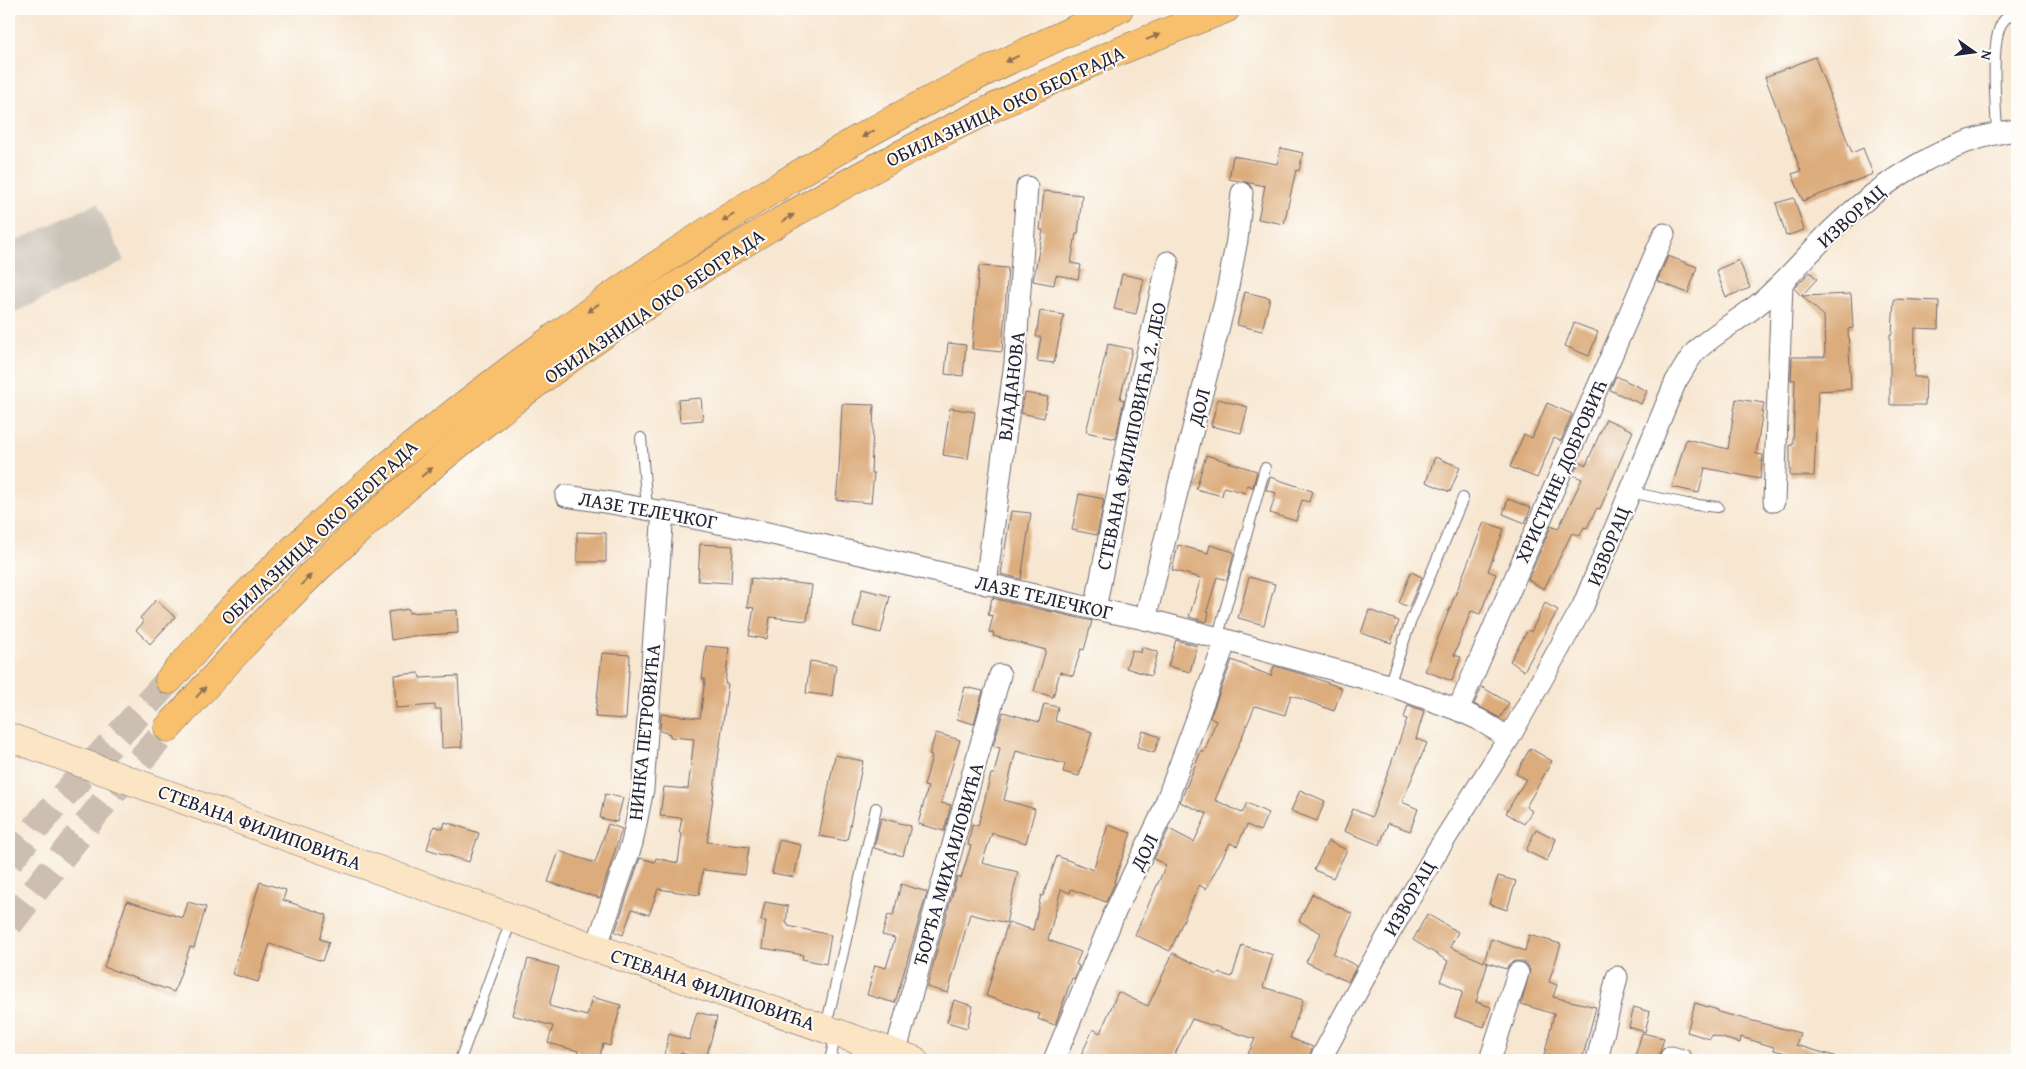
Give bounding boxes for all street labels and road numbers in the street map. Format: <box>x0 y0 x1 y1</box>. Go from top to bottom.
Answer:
street label: ОБИЛАЗНИЦА ОКО БЕОГРАДА <box>881 37 1129 174</box>
street label: ИЗВОРАЦ <box>1810 177 1891 254</box>
street label: ОБИЛАЗНИЦА ОКО БЕОГРАДА <box>538 221 770 390</box>
street label: СТЕВАНА ФИЛИПОВИЋА 2. ДЕО <box>1088 299 1173 572</box>
street label: ВЛАДАНОВА <box>989 330 1032 442</box>
street label: ХРИСТИНЕ ДОБРОВИЋ <box>1507 374 1614 567</box>
street label: ДОЛ <box>1180 385 1217 430</box>
street label: ОБИЛАЗНИЦА ОКО БЕОГРАДА <box>214 432 424 631</box>
street label: ЛАЗЕ ТЕЛЕЧКОГ <box>577 483 720 536</box>
street label: ИЗВОРАЦ <box>1579 502 1637 590</box>
street label: ЛАЗЕ ТЕЛЕЧКОГ <box>973 567 1116 626</box>
street label: НИНКА ПЕТРОВИЋА <box>620 642 667 822</box>
street label: ЂОРЂА МИХАИЛОВИЋА <box>905 759 990 969</box>
street label: СТЕВАНА ФИЛИПОВИЋА <box>154 776 366 877</box>
street label: ДОЛ <box>1122 828 1165 876</box>
street label: ИЗВОРАЦ <box>1375 854 1442 941</box>
street label: СТЕВАНА ФИЛИПОВИЋА <box>607 940 819 1037</box>

